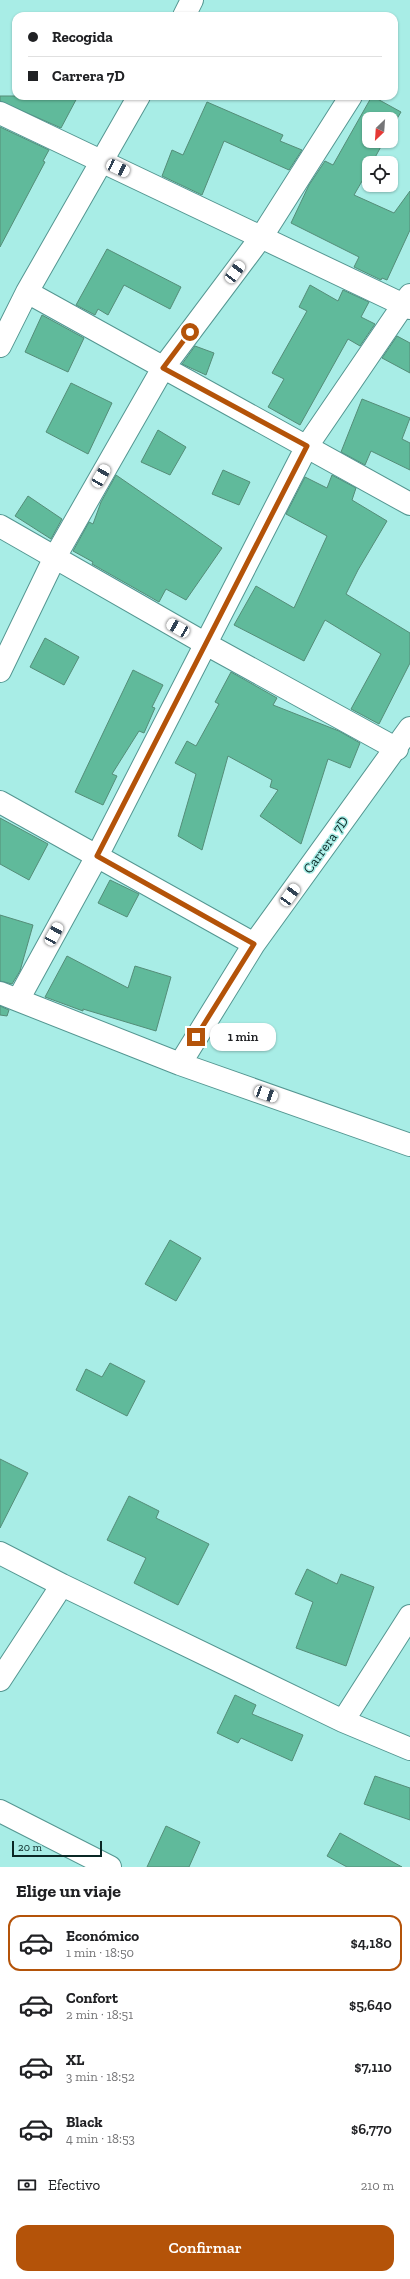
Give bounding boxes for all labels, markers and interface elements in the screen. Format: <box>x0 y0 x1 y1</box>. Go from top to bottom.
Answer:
text: Recogida <box>52 28 113 46</box>
text: Carrera 7D <box>52 67 125 85</box>
north arrow <box>362 112 398 148</box>
map controls <box>362 112 398 192</box>
button: locate <box>362 156 398 192</box>
car <box>105 157 131 179</box>
car <box>223 259 247 285</box>
route start <box>181 323 199 341</box>
car <box>90 463 112 489</box>
car <box>165 617 191 639</box>
street label: Carrera 7D <box>300 813 352 877</box>
car <box>278 882 302 908</box>
car <box>43 921 65 947</box>
callout: 1 min <box>210 1023 276 1051</box>
route end <box>187 1028 205 1046</box>
text: 1 min <box>228 1029 258 1044</box>
car <box>253 1084 279 1104</box>
scale bar <box>12 1839 102 1858</box>
text: 20 m <box>18 1841 42 1854</box>
text: Elige un viaje <box>16 1880 121 1902</box>
icon: car <box>18 1925 54 1961</box>
text: Económico <box>66 1927 139 1945</box>
text: $4,180 <box>350 1934 392 1952</box>
text: 1 min · 18:50 <box>66 1945 134 1960</box>
icon: car <box>18 1987 54 2023</box>
text: Confort <box>66 1989 118 2007</box>
text: $5,640 <box>349 1996 392 2014</box>
text: 2 min · 18:51 <box>66 2007 133 2022</box>
icon: car <box>18 2049 54 2085</box>
text: XL <box>66 2051 84 2069</box>
text: $7,110 <box>354 2058 392 2076</box>
text: 3 min · 18:52 <box>66 2069 135 2084</box>
icon: car <box>18 2111 54 2147</box>
text: Black <box>66 2113 103 2131</box>
text: $6,770 <box>351 2120 392 2138</box>
text: 4 min · 18:53 <box>66 2131 135 2146</box>
icon: cash <box>16 2174 38 2196</box>
text: Efectivo <box>48 2176 100 2194</box>
text: 210 m <box>361 2178 394 2193</box>
button: Confirmar <box>16 2225 394 2271</box>

